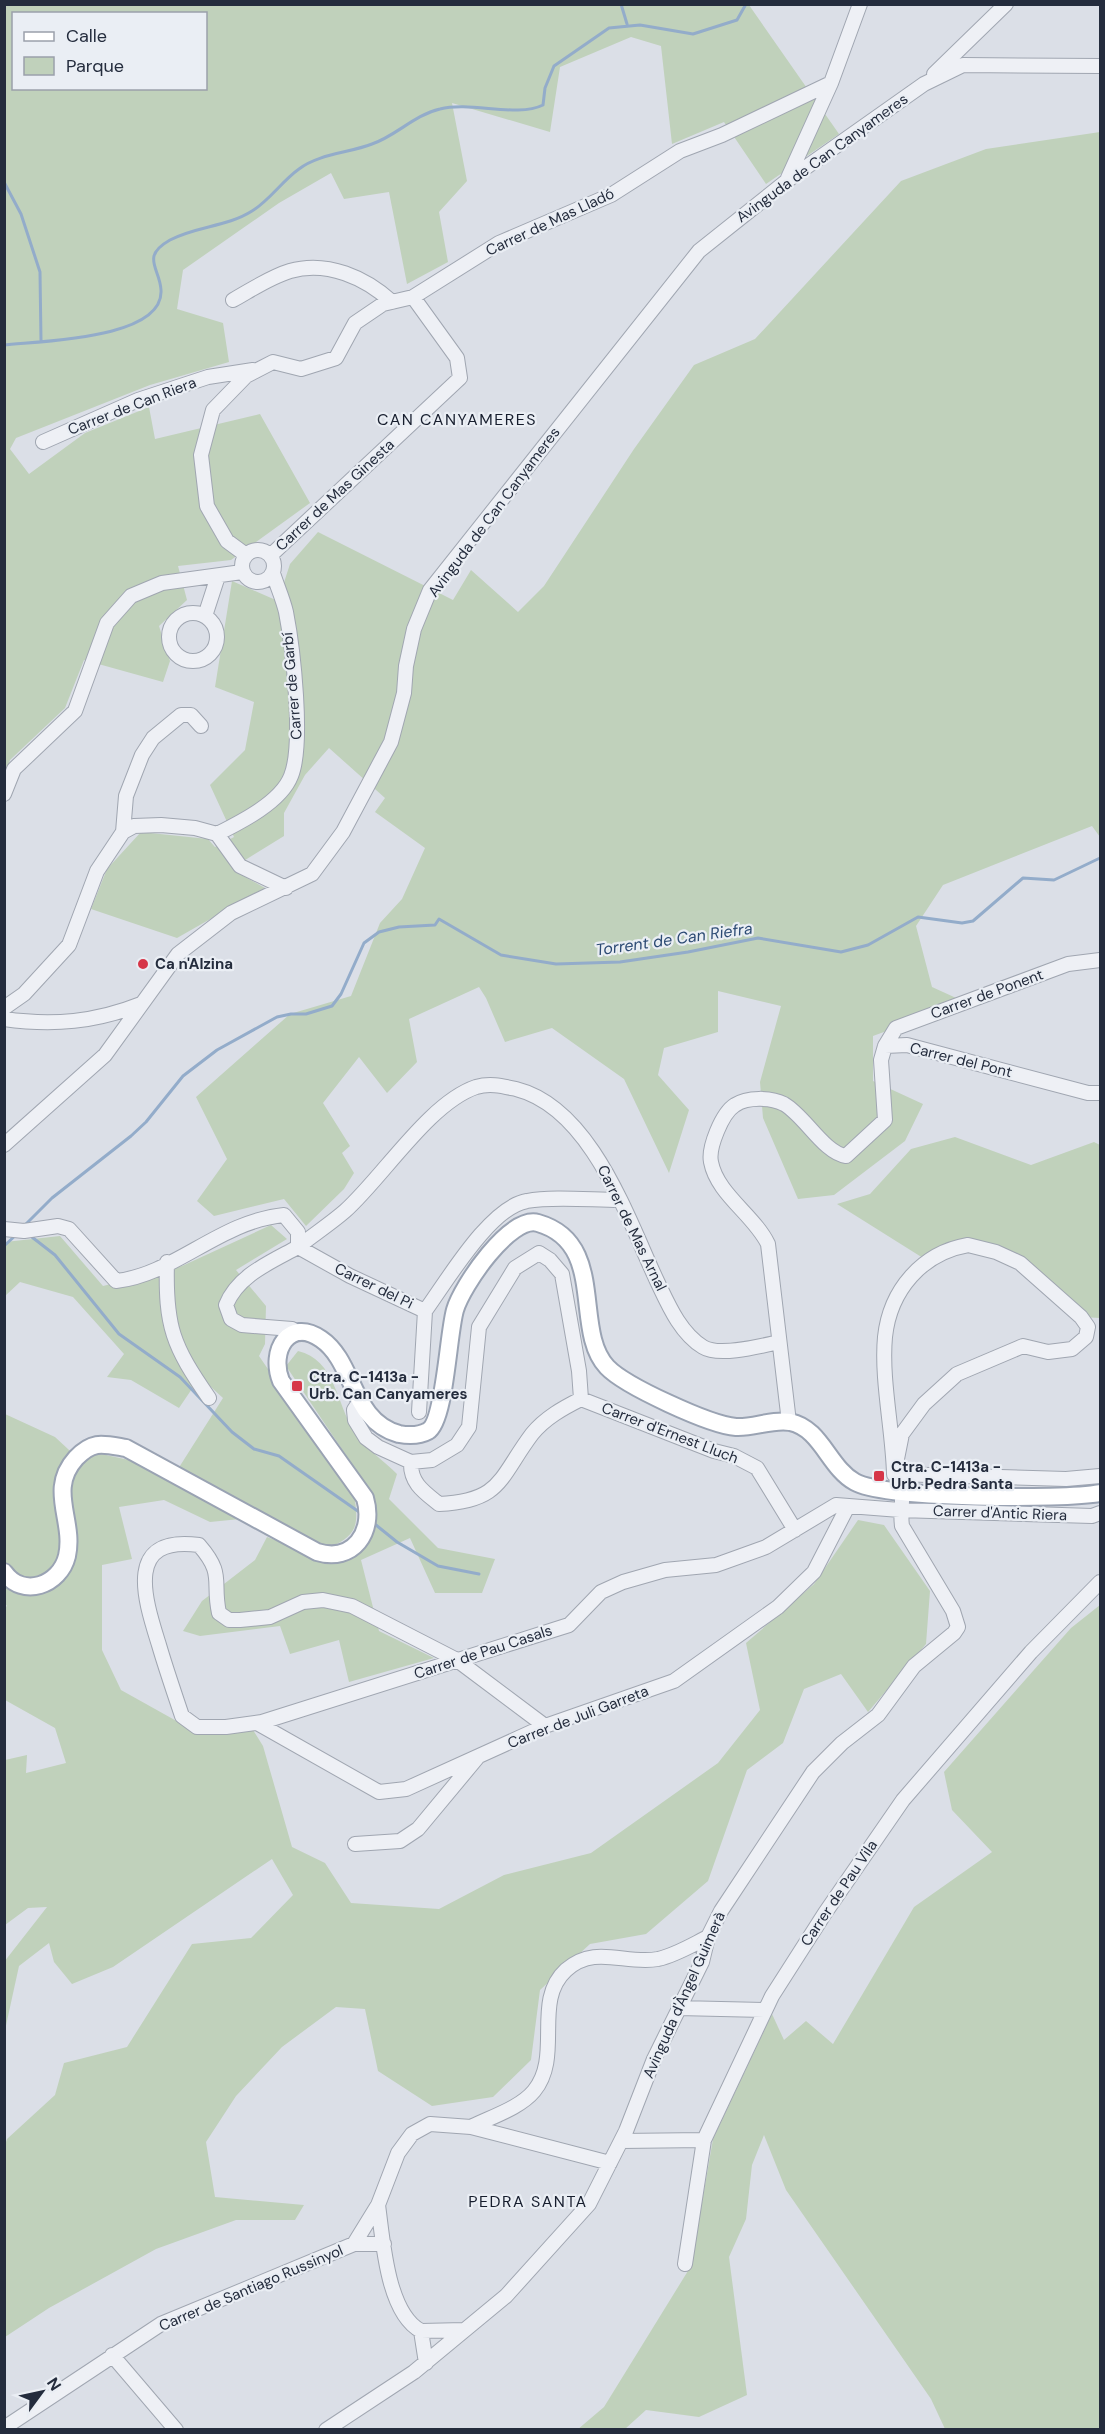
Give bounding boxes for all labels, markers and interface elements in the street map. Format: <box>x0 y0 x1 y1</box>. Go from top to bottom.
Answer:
legend <box>12 12 207 90</box>
text: Calle <box>66 24 107 48</box>
text: Parque <box>66 54 124 78</box>
street label: Avinguda de Can Canyameres <box>732 89 912 227</box>
street label: Carrer de Mas Lladó <box>482 183 618 261</box>
street label: Carrer de Can Riera <box>65 372 199 440</box>
district label: CAN CANYAMERES <box>377 409 537 430</box>
street label: Avinguda de Can Canyameres <box>423 423 565 601</box>
street label: Carrer de Mas Ginesta <box>271 435 399 555</box>
street label: Carrer de Garbí <box>277 631 307 740</box>
water label: Torrent de Can Riefra <box>594 918 754 960</box>
place label: Ca n'Alzina <box>155 954 233 974</box>
marker: Ca n'Alzina <box>136 957 150 971</box>
street label: Carrer de Ponent <box>928 964 1046 1024</box>
street label: Carrer del Pont <box>908 1038 1014 1082</box>
street label: Carrer de Mas Arnal <box>593 1162 671 1294</box>
street label: Carrer del Pi <box>331 1258 417 1314</box>
place label: Ctra. C-1413a - Urb. Can Canyameres <box>309 1367 467 1404</box>
marker: Ctra. C-1413a - Urb. Can Canyameres <box>290 1379 304 1393</box>
street label: Carrer d'Ernest Lluch <box>599 1398 741 1468</box>
place label: Ctra. C-1413a - Urb. Pedra Santa <box>891 1457 1013 1494</box>
marker: Ctra. C-1413a - Urb. Pedra Santa <box>872 1469 886 1483</box>
street label: Carrer d'Antic Riera <box>933 1501 1067 1525</box>
street label: Carrer de Pau Casals <box>411 1620 555 1684</box>
street label: Carrer de Juli Garreta <box>505 1681 651 1753</box>
street label: Carrer de Pau Vila <box>796 1836 882 1950</box>
street label: Avinguda d'Àngel Guimerà <box>638 1909 730 2081</box>
district label: PEDRA SANTA <box>468 2191 588 2212</box>
street label: Carrer de Santiago Russinyol <box>156 2240 346 2336</box>
north arrow <box>12 2362 72 2422</box>
text: N <box>42 2373 66 2395</box>

